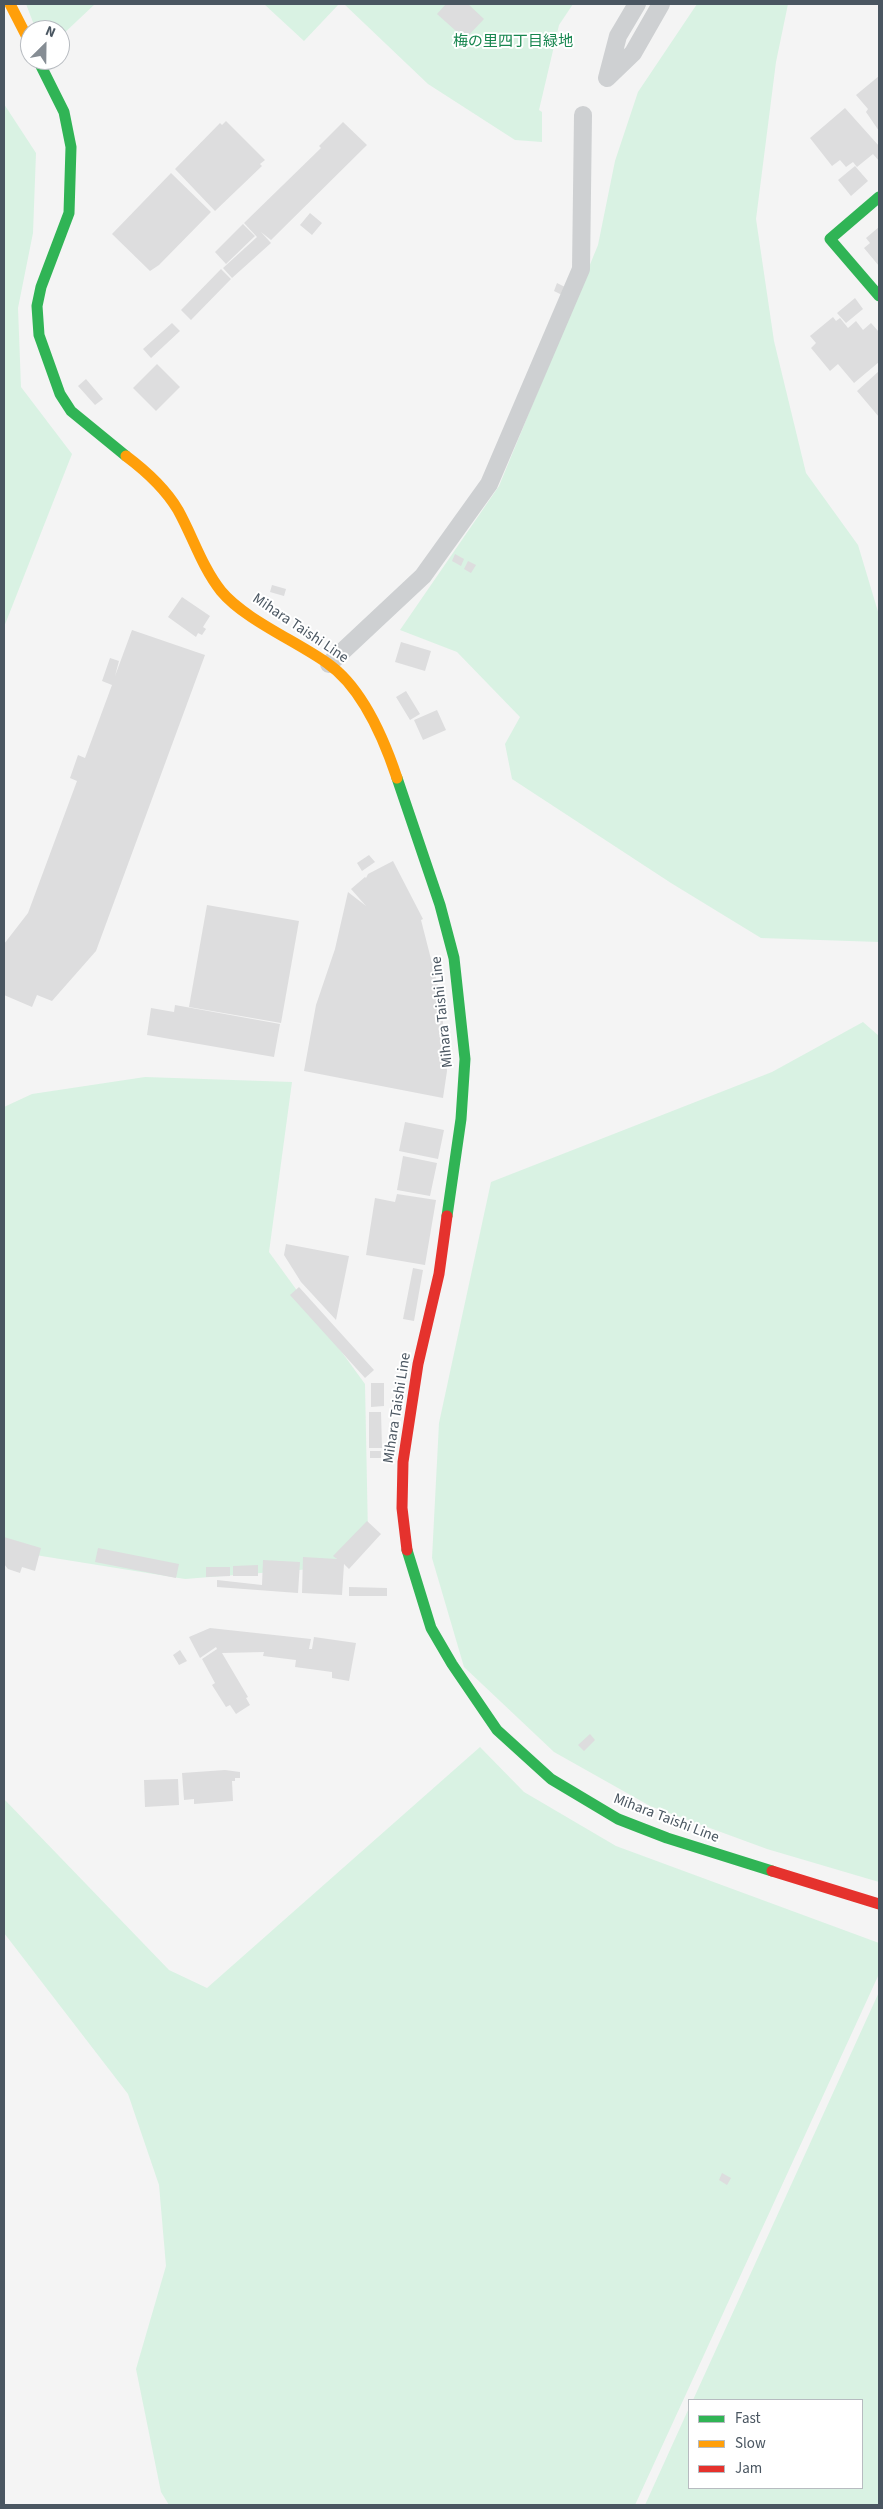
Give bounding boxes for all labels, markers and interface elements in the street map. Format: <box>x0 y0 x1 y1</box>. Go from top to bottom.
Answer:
north arrow <box>20 20 70 70</box>
text: N <box>42 21 59 43</box>
park label: 梅の里四丁目緑地 <box>453 34 573 52</box>
street label: Mihara Taishi Line <box>249 590 351 668</box>
street label: Mihara Taishi Line <box>428 956 458 1068</box>
street label: Mihara Taishi Line <box>380 1351 416 1465</box>
street label: Mihara Taishi Line <box>611 1791 721 1847</box>
legend <box>688 2399 863 2489</box>
text: Fast <box>735 2408 761 2429</box>
text: Slow <box>735 2433 766 2454</box>
text: Jam <box>735 2458 762 2479</box>

